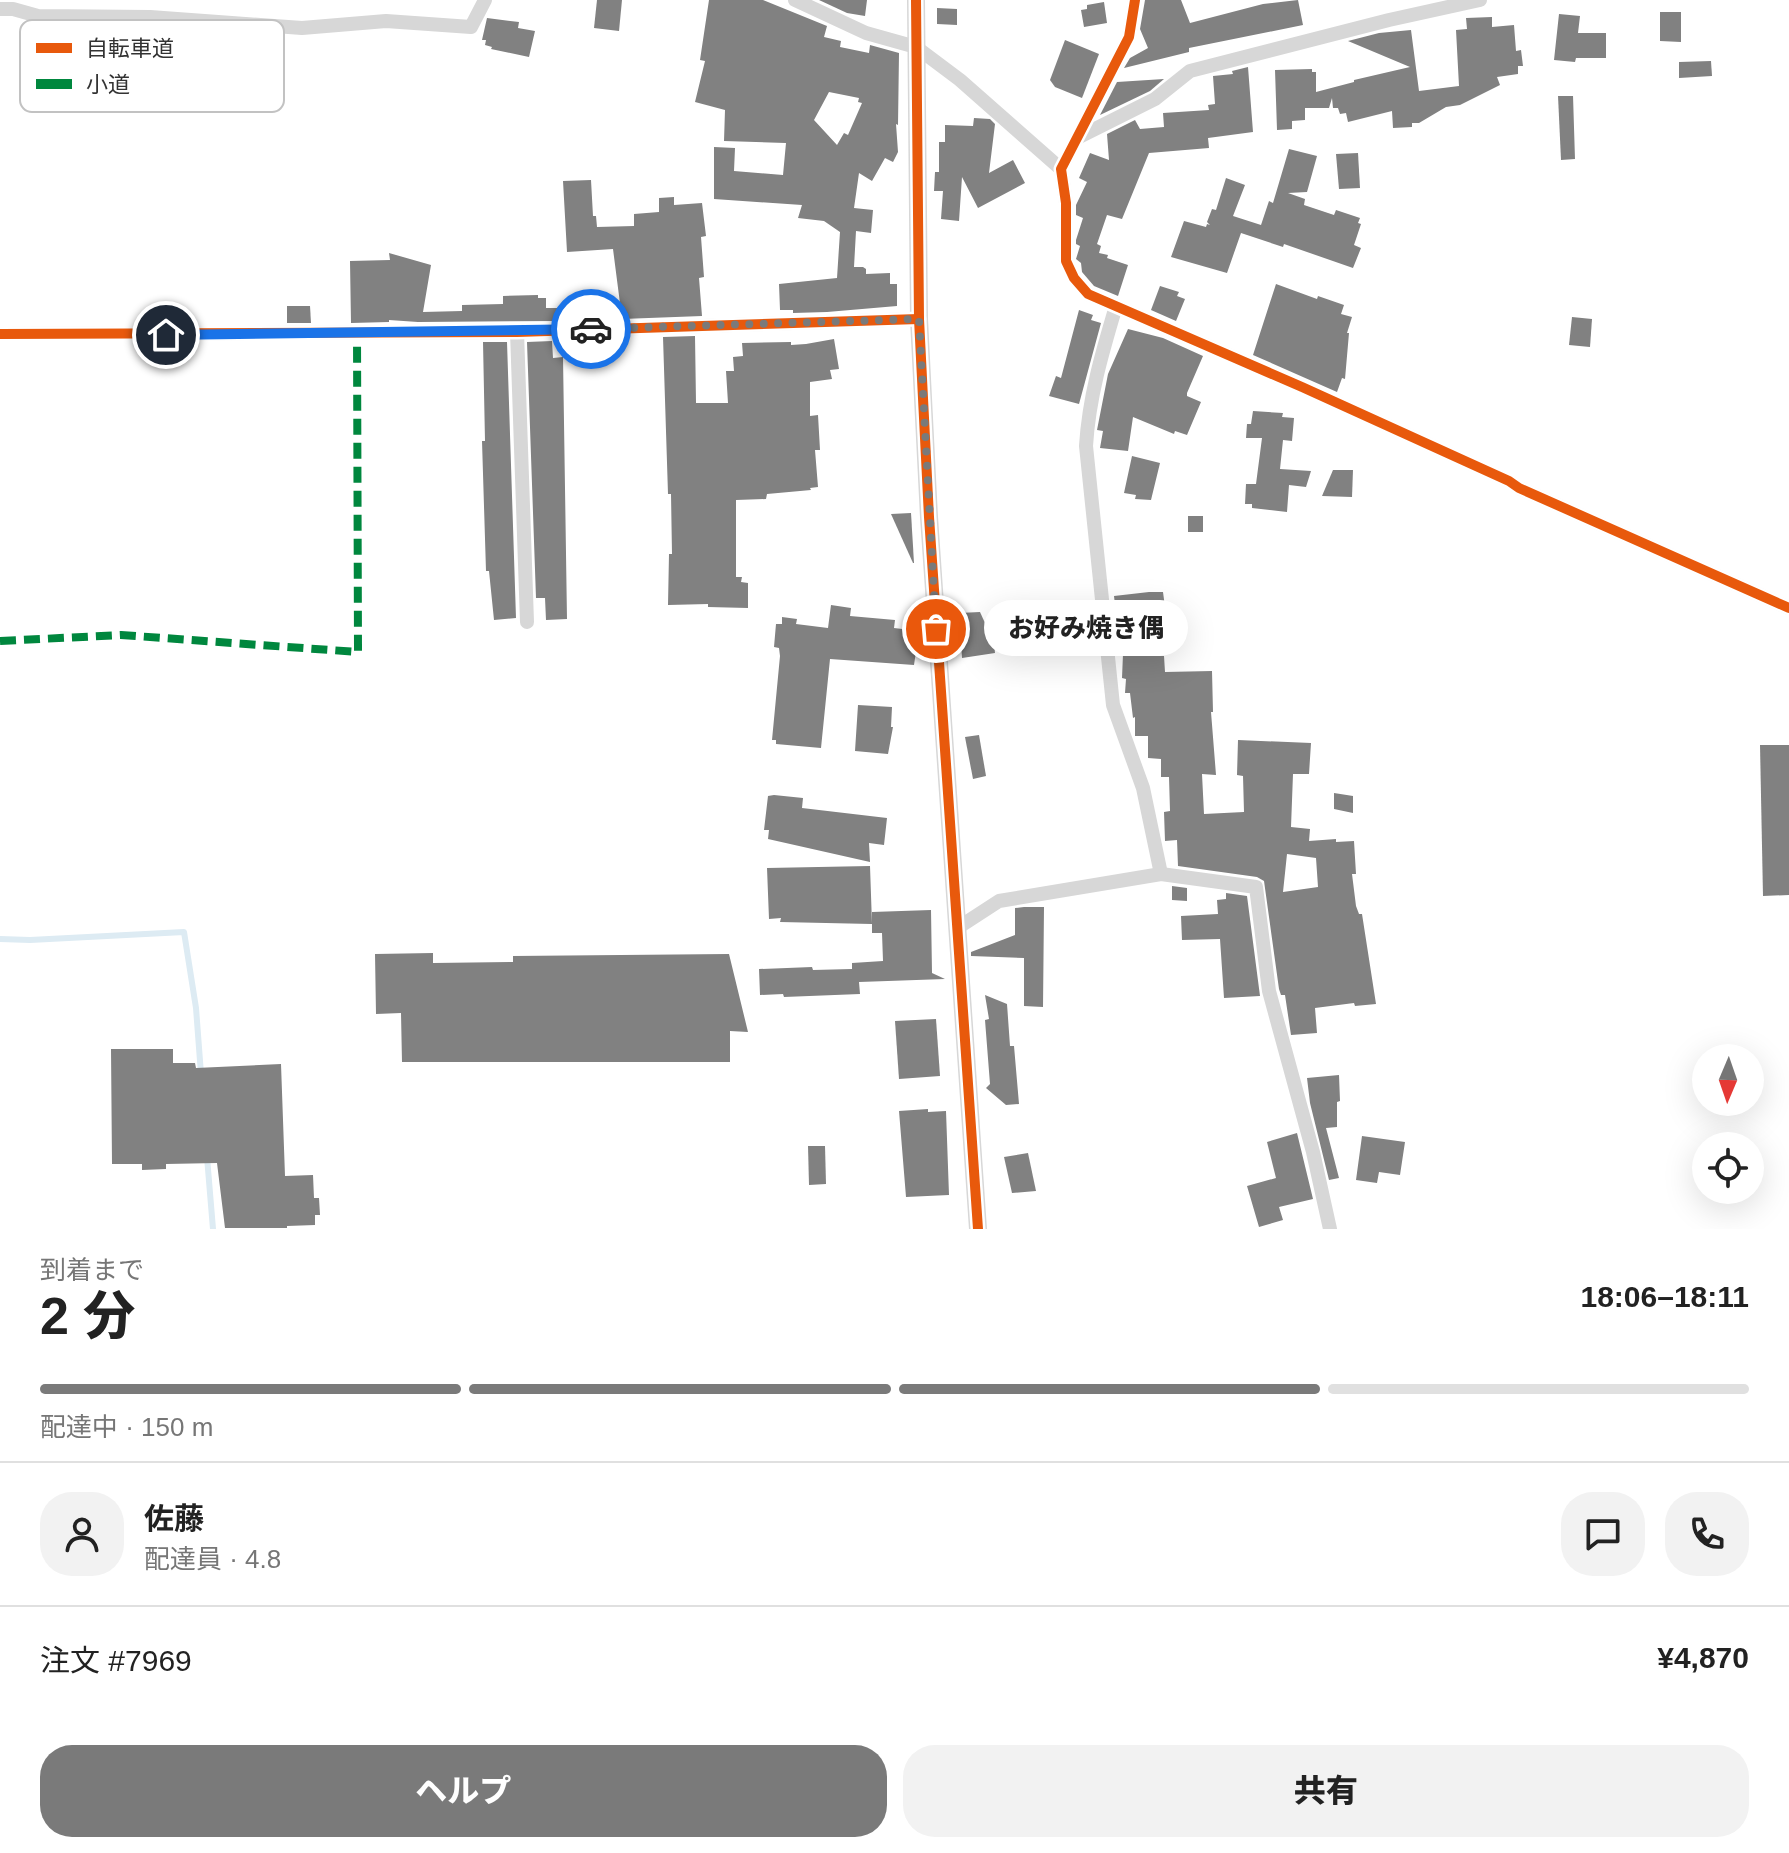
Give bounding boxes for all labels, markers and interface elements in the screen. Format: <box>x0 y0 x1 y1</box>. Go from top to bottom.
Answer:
legend <box>20 20 284 112</box>
text: 自転車道 <box>86 36 174 61</box>
text: 小道 <box>86 72 130 97</box>
courier <box>551 289 631 369</box>
pin <box>132 301 200 369</box>
icon: car <box>569 307 613 351</box>
icon: home <box>144 313 188 357</box>
pin <box>902 595 970 663</box>
callout: お好み焼き偶 <box>984 601 1188 657</box>
icon: bag <box>914 607 958 651</box>
text: お好み焼き偶 <box>1008 613 1164 643</box>
north arrow <box>1692 1044 1764 1116</box>
map controls <box>1692 1044 1764 1204</box>
button: locate <box>1692 1132 1764 1204</box>
text: 到着まで <box>40 1255 144 1285</box>
text: 18:06–18:11 <box>1581 1280 1749 1313</box>
text: 2 分 <box>40 1287 135 1345</box>
text: 配達中 · 150 m <box>40 1412 213 1442</box>
button: person <box>40 1492 124 1576</box>
button: chat <box>1561 1492 1645 1576</box>
button: phone <box>1665 1492 1749 1576</box>
text: 佐藤 <box>144 1502 204 1535</box>
text: 配達員 · 4.8 <box>144 1544 281 1574</box>
text: ¥4,870 <box>1657 1641 1749 1674</box>
text: 注文 #7969 <box>40 1644 192 1677</box>
button: ヘルプ <box>40 1745 887 1837</box>
button: 共有 <box>903 1745 1749 1837</box>

